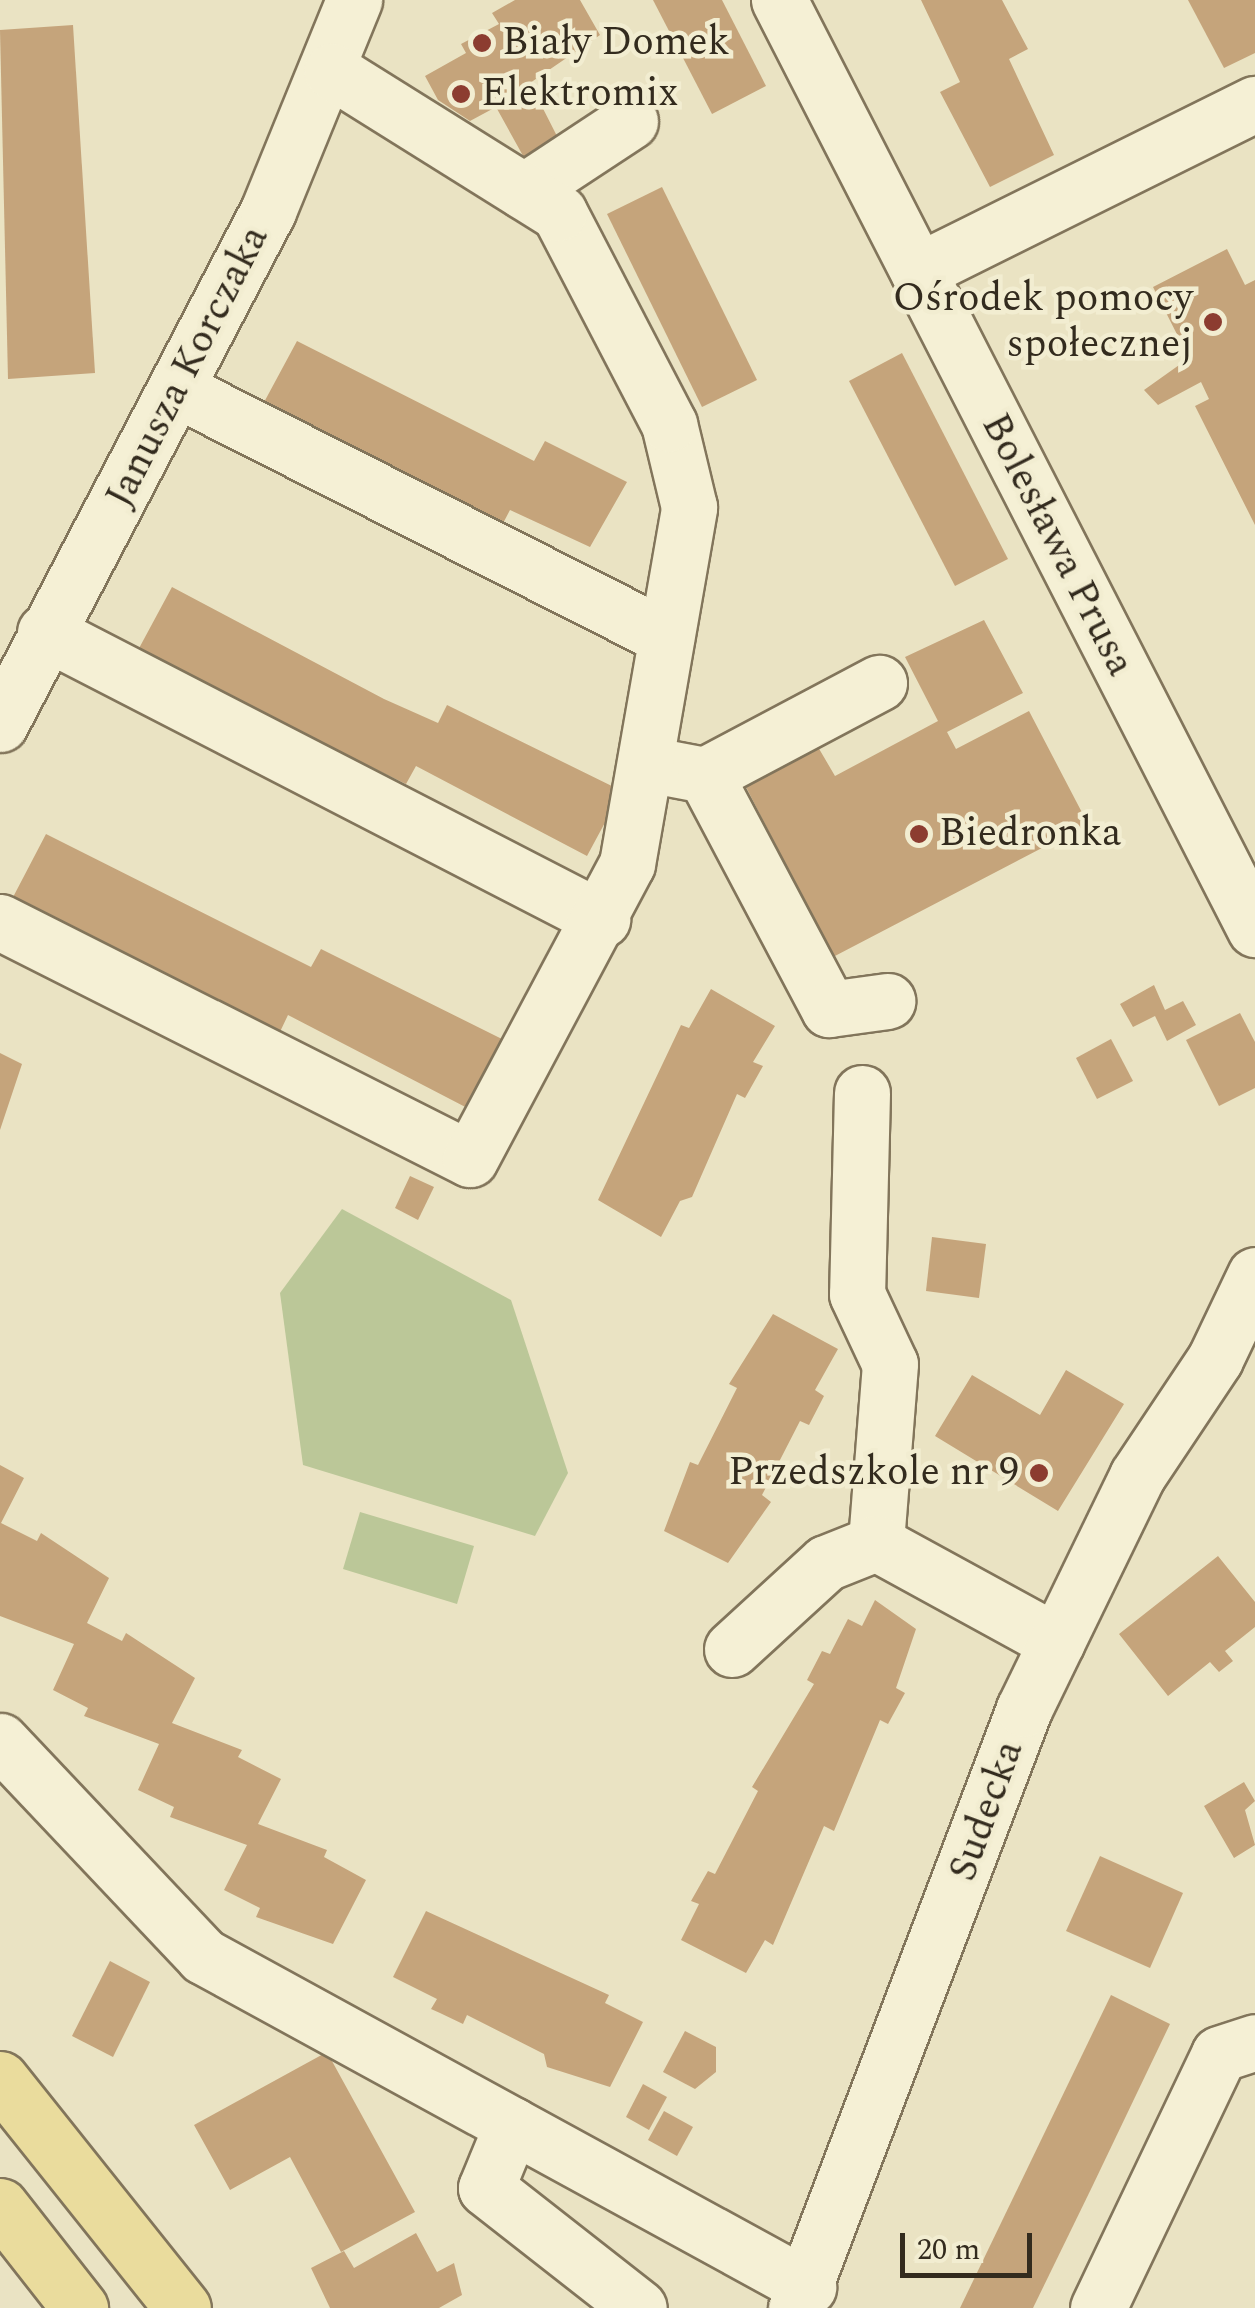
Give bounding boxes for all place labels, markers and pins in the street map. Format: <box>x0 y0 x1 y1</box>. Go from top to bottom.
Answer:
place label: Biały Domek <box>502 19 730 67</box>
marker: Biały Domek <box>471 32 493 54</box>
place label: Elektromix <box>481 70 678 118</box>
marker: Elektromix <box>450 83 472 105</box>
place label: Ośrodek pomocy społecznej <box>893 275 1193 369</box>
marker: Ośrodek pomocy społecznej <box>1202 311 1224 333</box>
place label: Biedronka <box>939 810 1122 858</box>
marker: Biedronka <box>908 823 930 845</box>
place label: Przedszkole nr 9 <box>728 1449 1019 1497</box>
marker: Przedszkole nr 9 <box>1028 1462 1050 1484</box>

